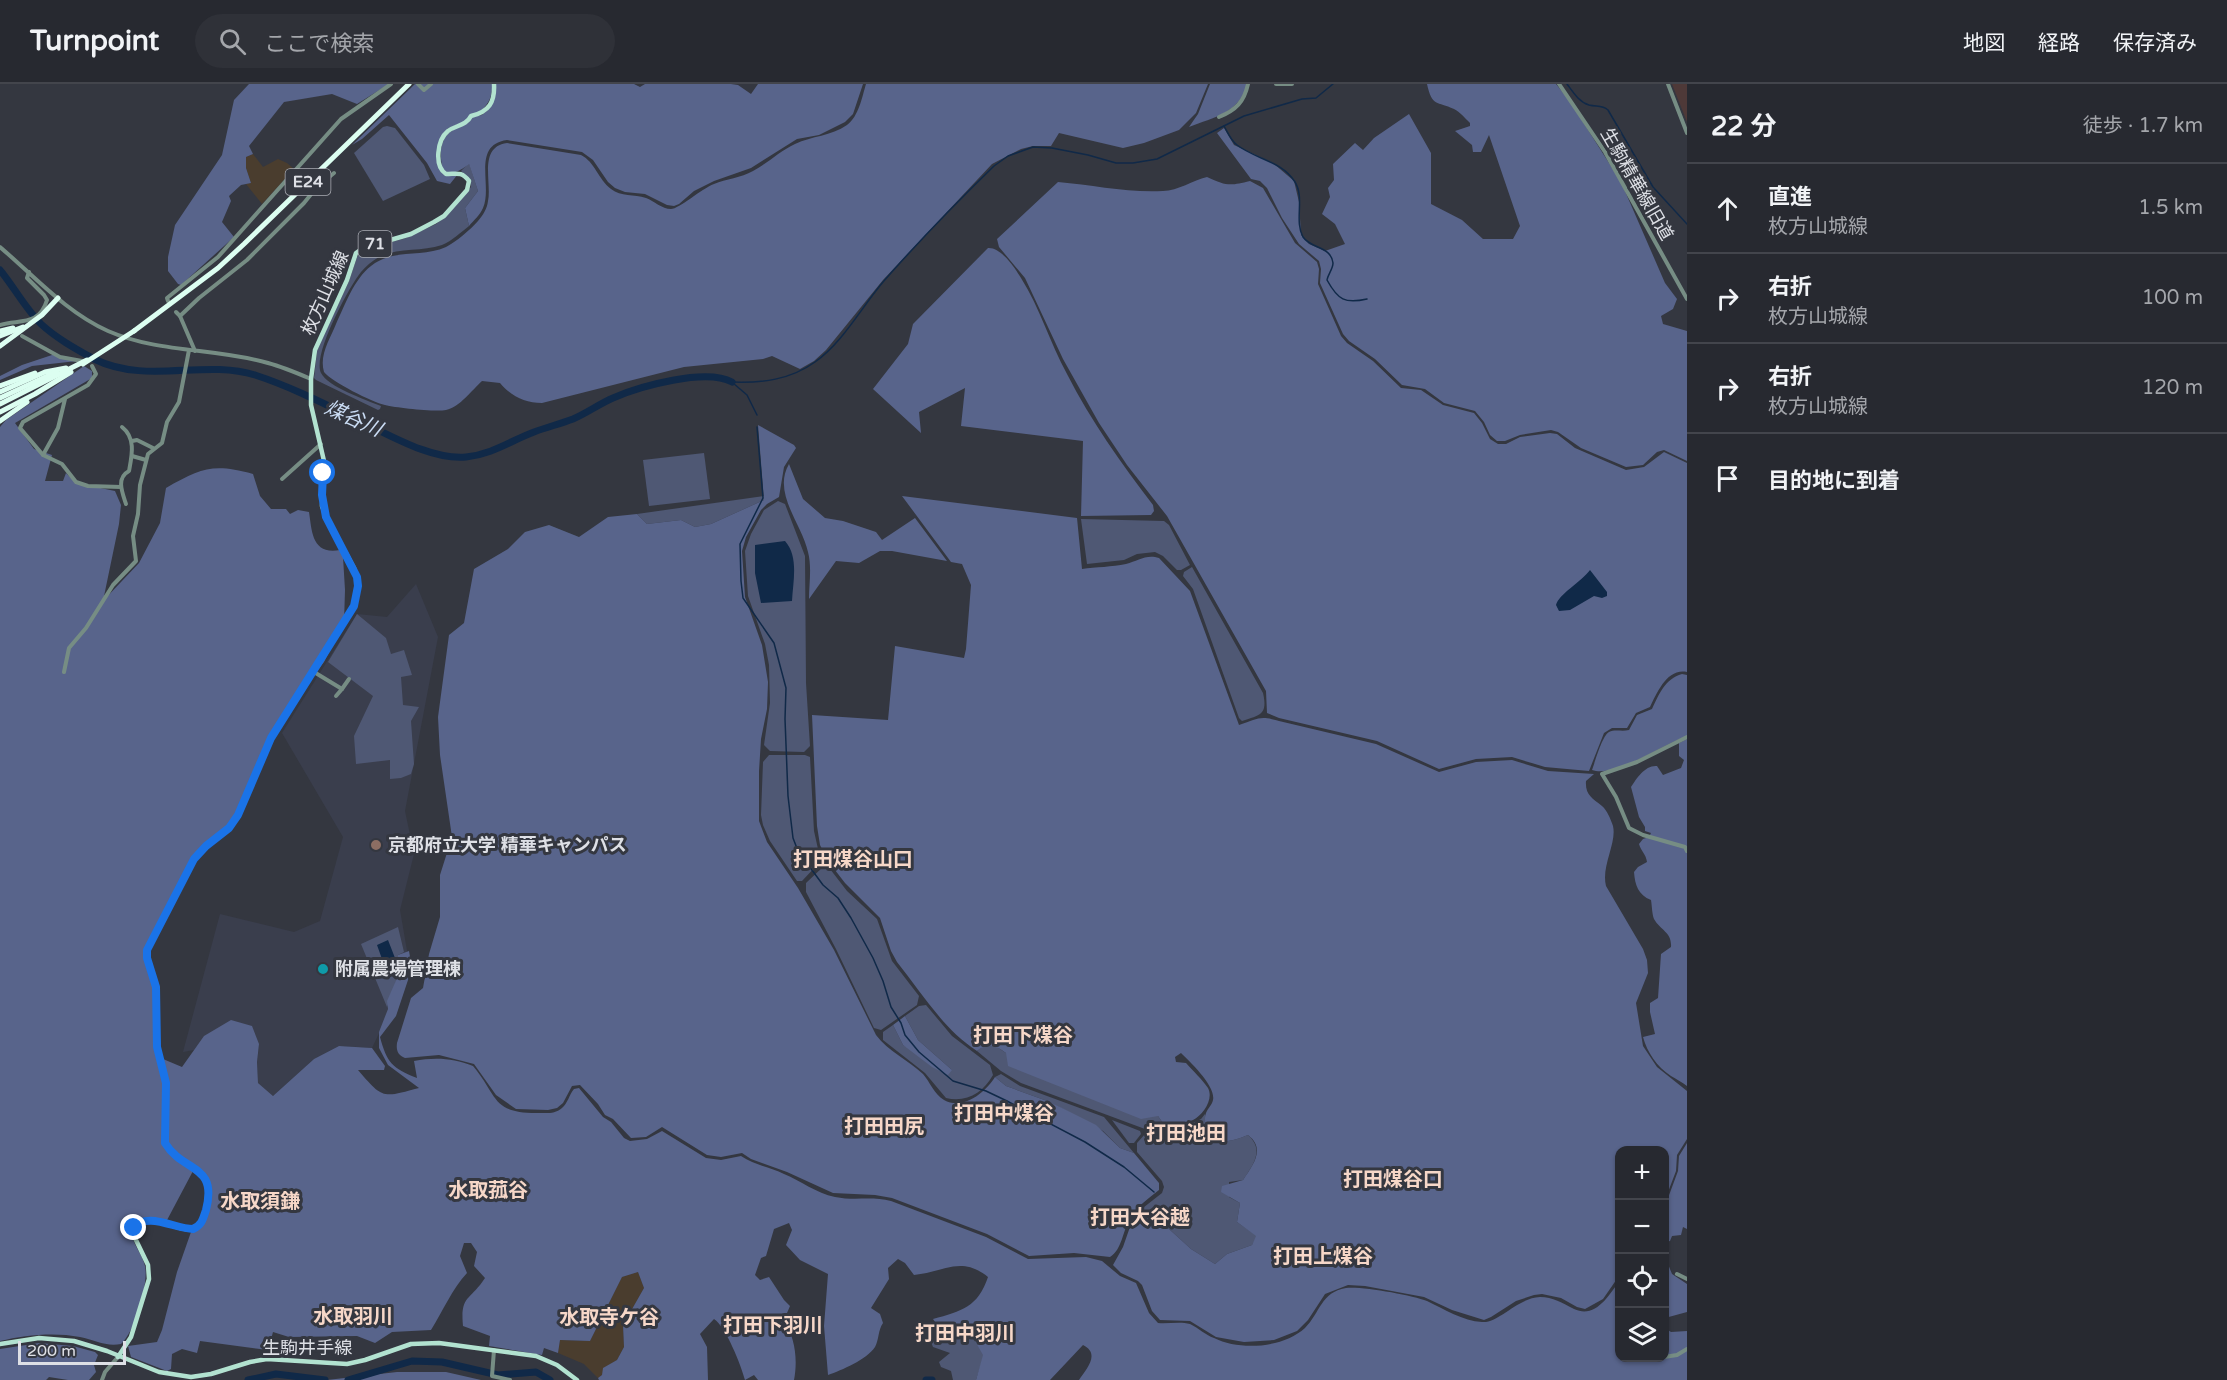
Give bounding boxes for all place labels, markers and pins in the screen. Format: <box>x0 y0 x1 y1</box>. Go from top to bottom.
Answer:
place label: 京都府立大学 精華キャンパス <box>388 834 627 856</box>
marker: 京都府立大学 精華キャンパス <box>369 838 383 852</box>
place label: 附属農場管理棟 <box>335 958 461 980</box>
marker: 附属農場管理棟 <box>316 962 330 976</box>

